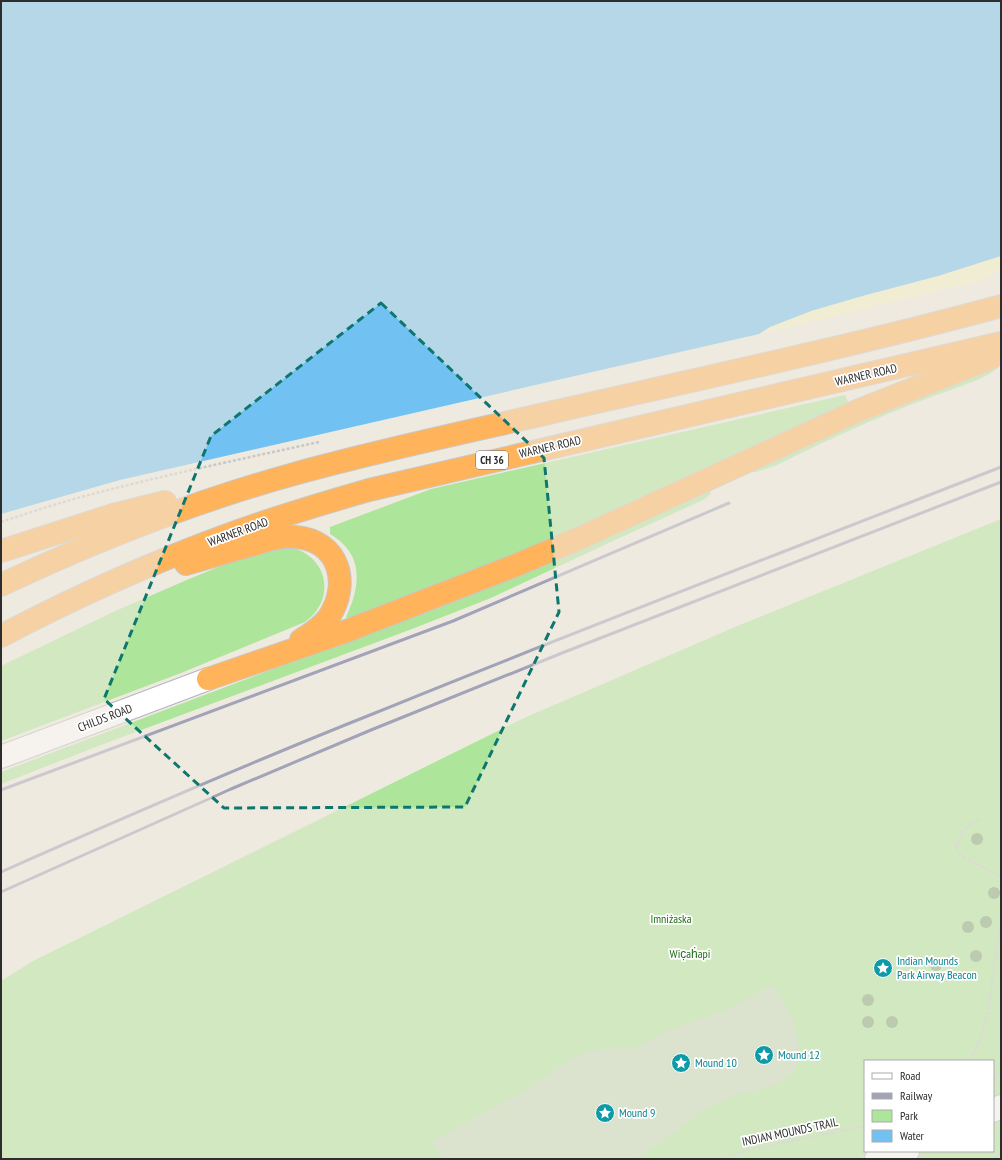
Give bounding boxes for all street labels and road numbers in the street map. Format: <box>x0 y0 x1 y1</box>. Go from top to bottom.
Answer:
street label: WARNER ROAD <box>834 360 898 389</box>
street label: WARNER ROAD <box>518 432 582 461</box>
road number: CH 36 <box>476 451 508 469</box>
street label: WARNER ROAD <box>206 514 270 549</box>
street label: CHILDS ROAD <box>75 700 134 735</box>
street label: INDIAN MOUNDS TRAIL <box>740 1114 839 1149</box>

